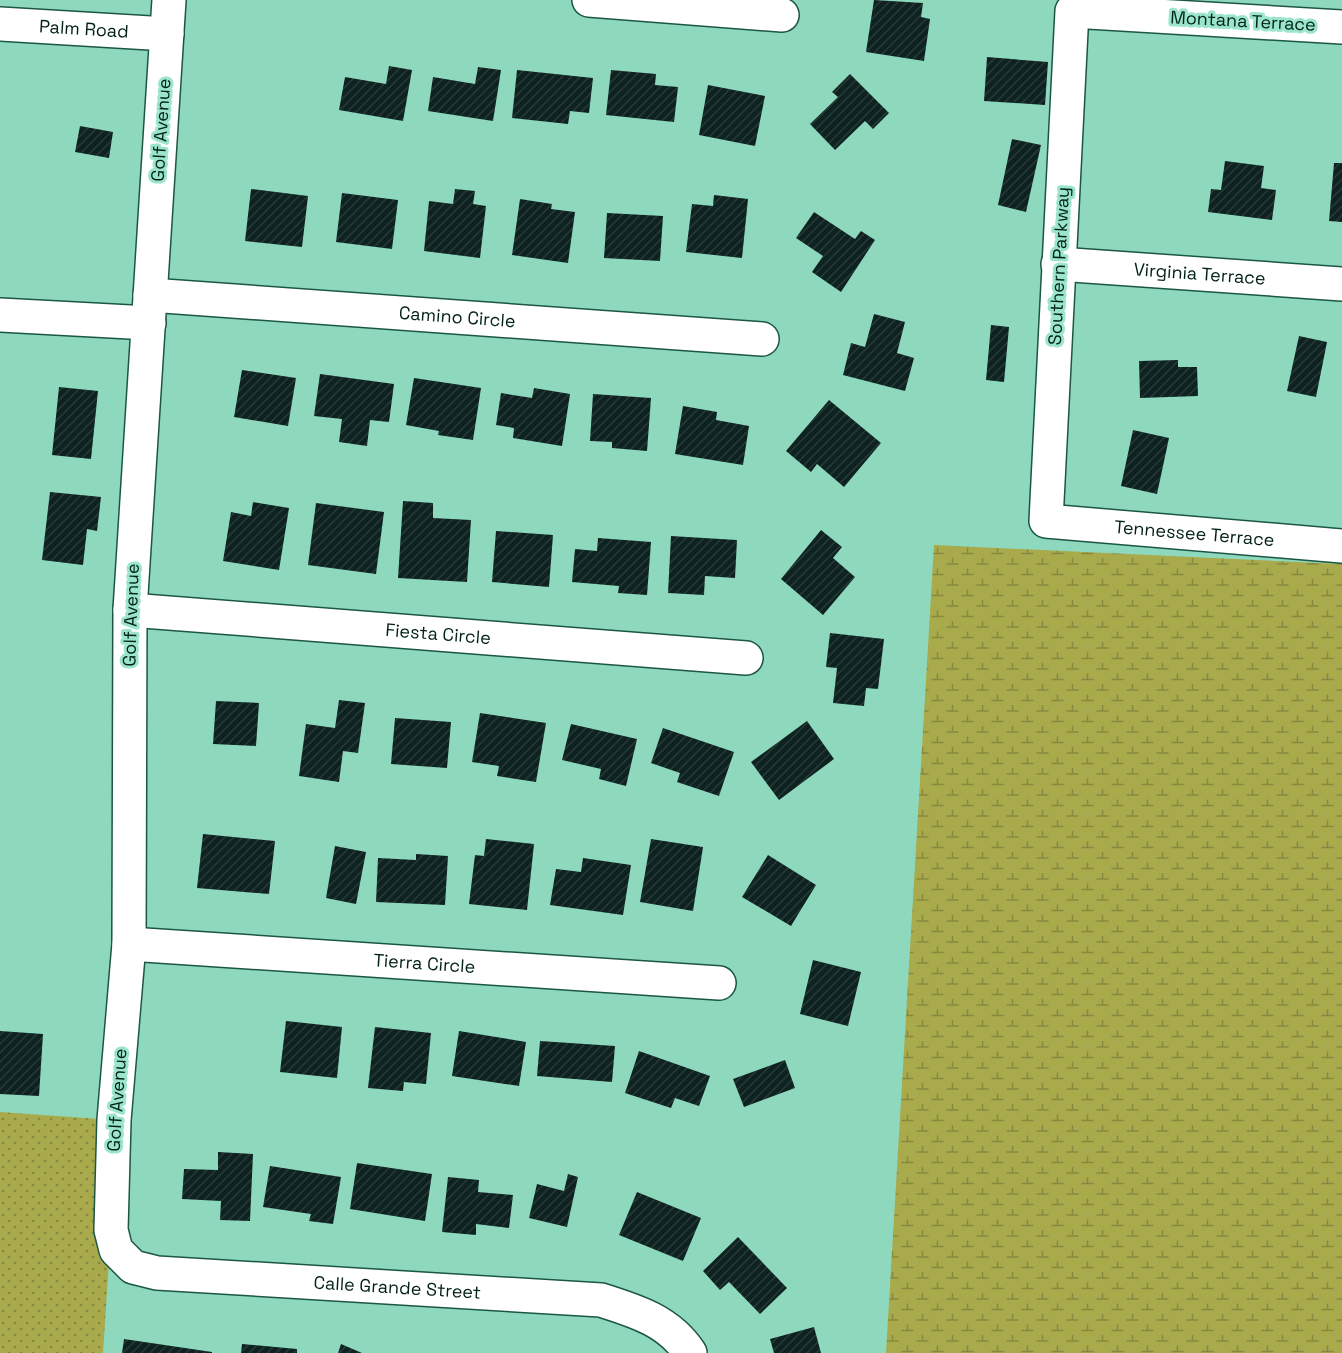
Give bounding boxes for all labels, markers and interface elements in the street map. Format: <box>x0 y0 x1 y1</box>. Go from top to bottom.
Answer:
street label: Montana Terrace <box>1170 5 1316 36</box>
street label: Palm Road <box>38 14 129 43</box>
street label: Golf Avenue <box>145 78 176 182</box>
street label: Southern Parkway <box>1043 186 1074 346</box>
street label: Virginia Terrace <box>1133 257 1266 290</box>
street label: Camino Circle <box>398 301 516 332</box>
street label: Tennessee Terrace <box>1113 515 1276 551</box>
street label: Golf Avenue <box>117 563 144 667</box>
street label: Fiesta Circle <box>385 618 492 649</box>
street label: Tierra Circle <box>373 948 476 978</box>
street label: Golf Avenue <box>101 1048 132 1152</box>
street label: Calle Grande Street <box>313 1271 482 1304</box>

